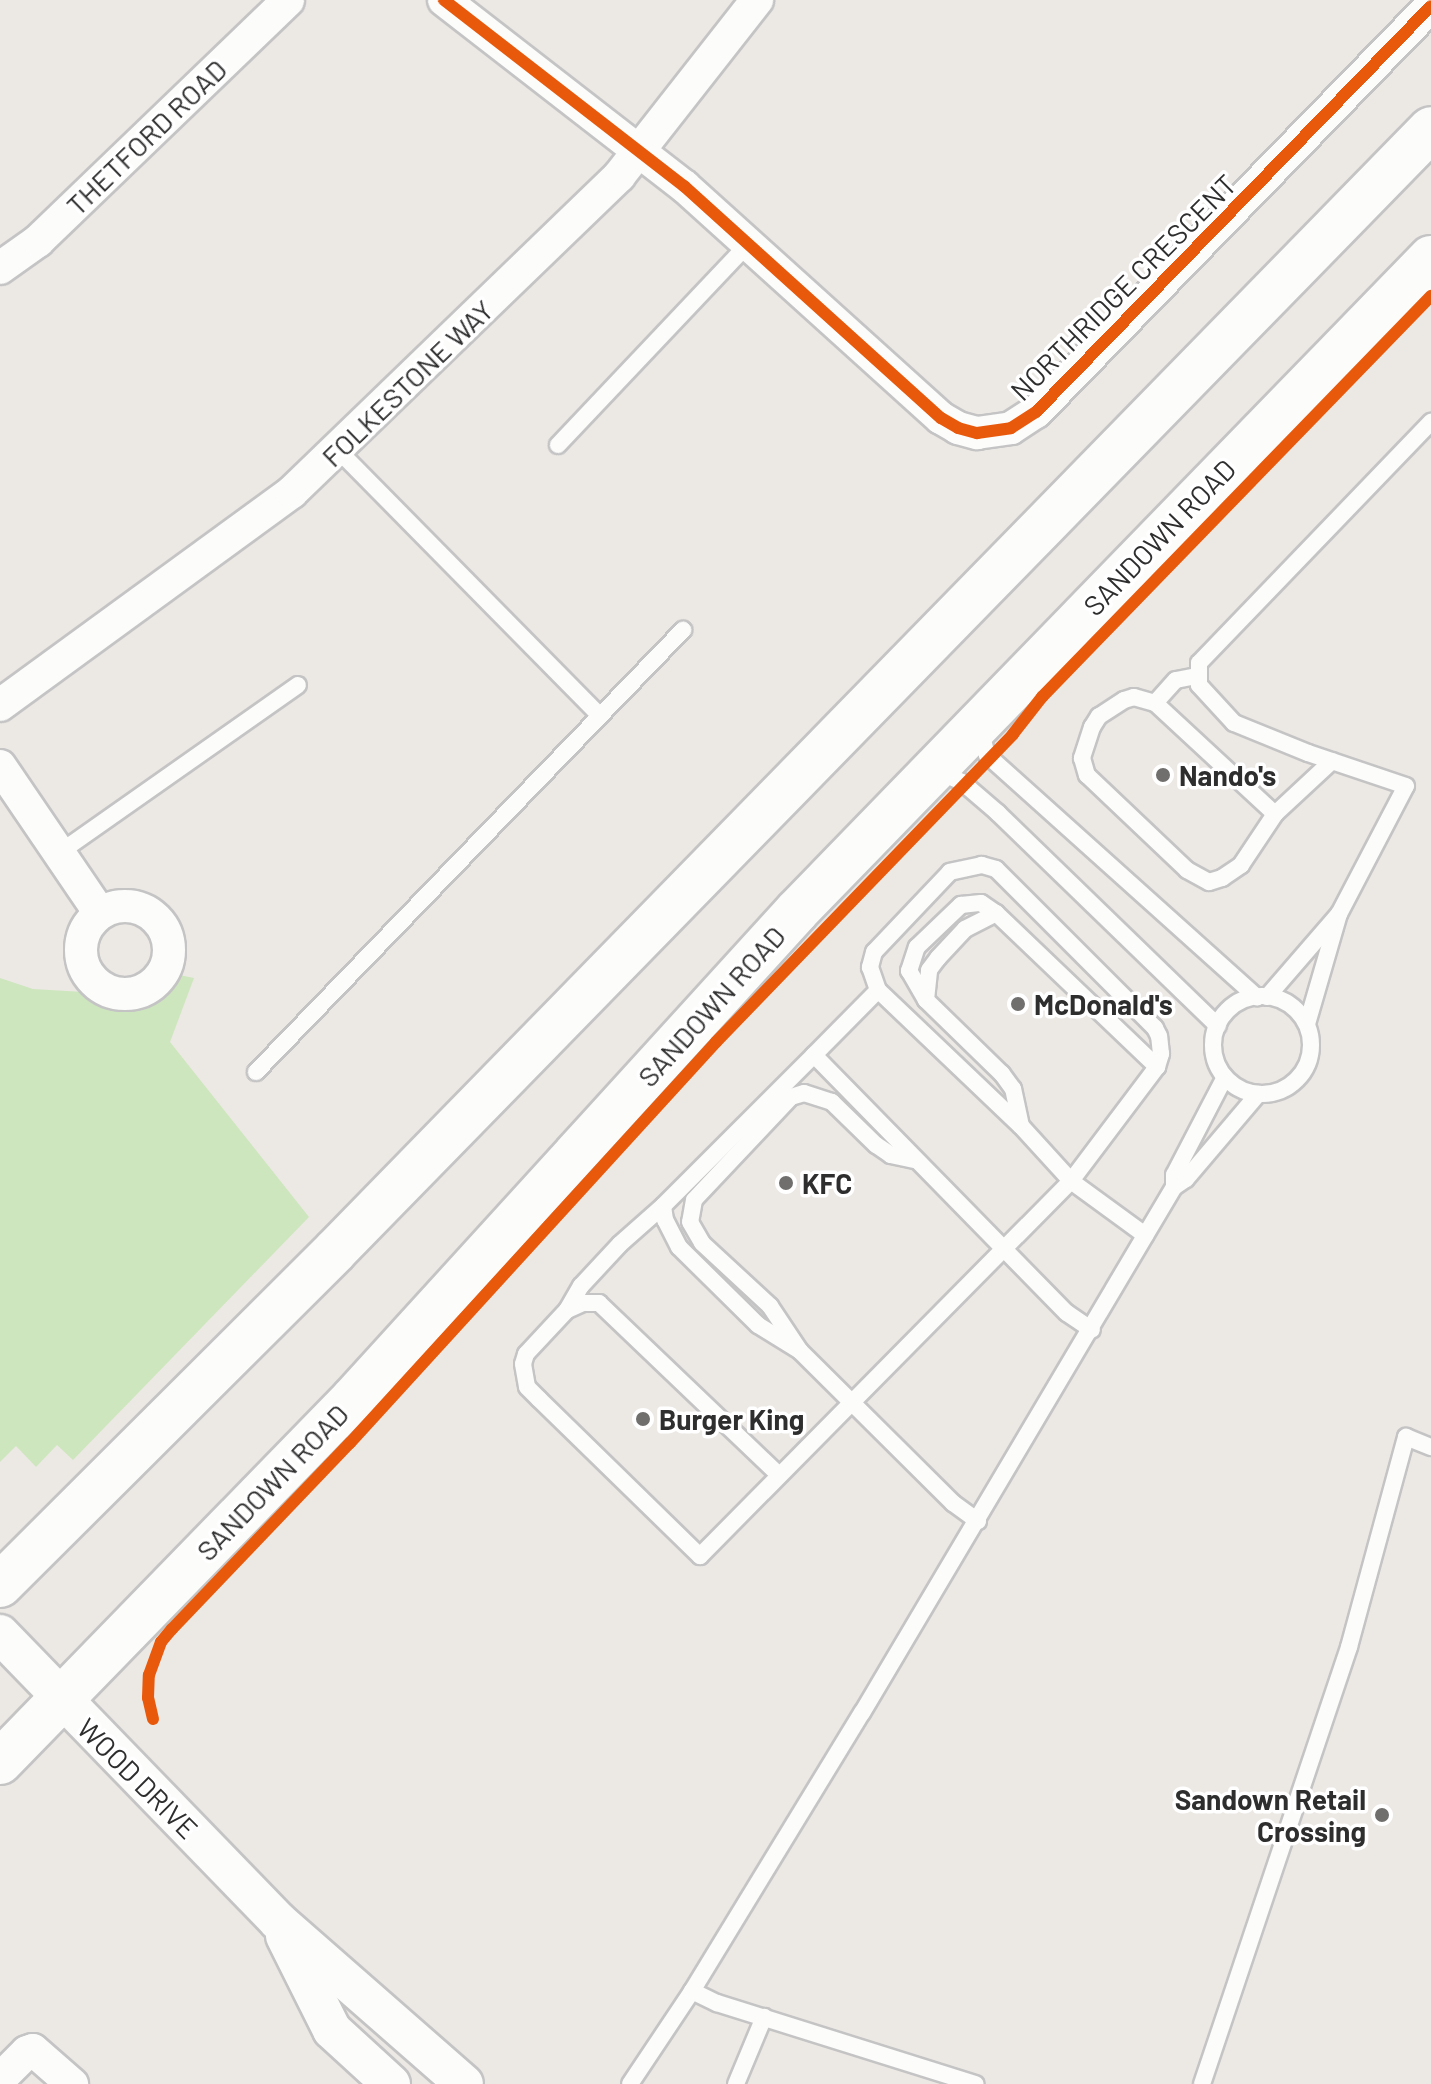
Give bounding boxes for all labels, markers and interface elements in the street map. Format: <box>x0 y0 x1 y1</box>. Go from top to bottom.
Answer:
street label: THETFORD ROAD <box>59 52 233 222</box>
street label: NORTHRIDGE CRESCENT <box>1003 167 1243 407</box>
street label: FOLKESTONE WAY <box>314 293 500 473</box>
street label: SANDOWN ROAD <box>1076 452 1242 622</box>
place label: Nando's <box>1179 758 1276 792</box>
marker: Nando's <box>1154 766 1172 784</box>
street label: SANDOWN ROAD <box>630 919 792 1093</box>
place label: McDonald's <box>1034 987 1173 1021</box>
marker: McDonald's <box>1009 995 1027 1013</box>
place label: KFC <box>802 1166 852 1200</box>
marker: KFC <box>777 1174 795 1192</box>
street label: SANDOWN ROAD <box>189 1397 355 1567</box>
place label: Burger King <box>659 1402 804 1436</box>
marker: Burger King <box>634 1410 652 1428</box>
street label: WOOD DRIVE <box>71 1711 205 1845</box>
place label: Sandown Retail Crossing <box>1175 1782 1366 1848</box>
marker: Sandown Retail Crossing <box>1373 1806 1391 1824</box>

